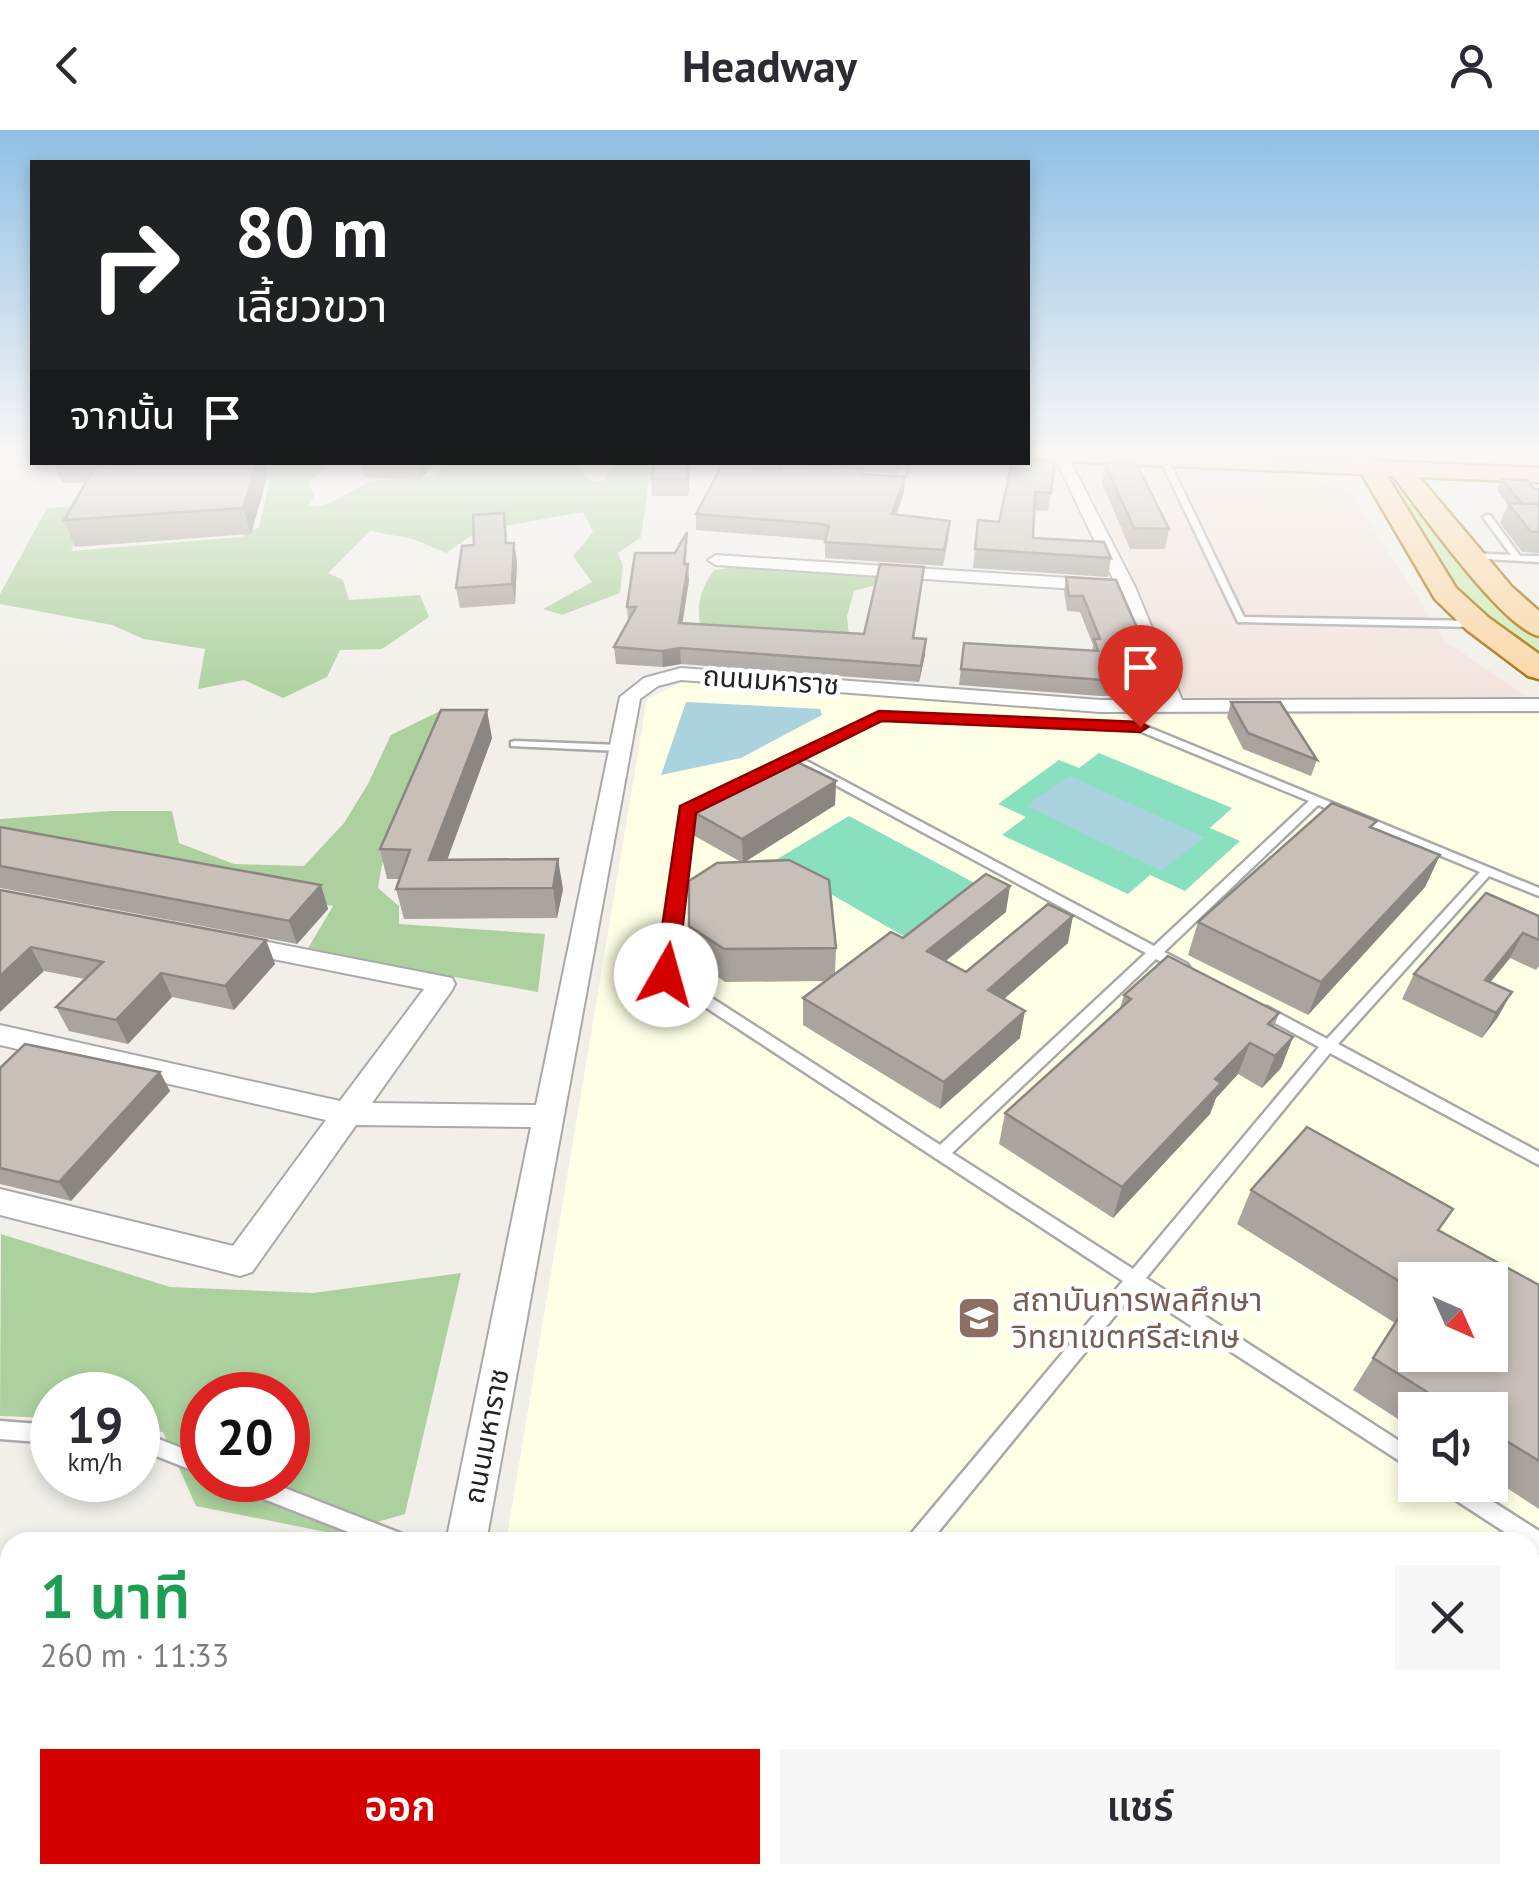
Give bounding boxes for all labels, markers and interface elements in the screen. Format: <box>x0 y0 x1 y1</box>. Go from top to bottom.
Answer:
text: Headway <box>682 36 857 94</box>
icon: back <box>40 38 95 93</box>
icon: person <box>1444 38 1499 93</box>
text: 80 m <box>235 186 388 276</box>
icon: right <box>70 200 200 330</box>
text: เลี้ยวขวา <box>235 276 387 334</box>
text: จากนั้น <box>70 390 175 439</box>
icon: arrive <box>195 390 250 445</box>
pin <box>1098 625 1183 728</box>
icon: arrive <box>1113 640 1168 695</box>
street label: ถนนมหาราช <box>702 656 840 703</box>
position arrow <box>614 923 718 1027</box>
north arrow <box>1398 1262 1508 1372</box>
map controls <box>1398 1262 1508 1502</box>
place label: สถาบันการพลศึกษา วิทยาเขตศรีสะเกษ <box>1011 1278 1263 1357</box>
school or university icon: สถาบันการพลศึกษา วิทยาเขตศรีสะเกษ <box>956 1295 1002 1341</box>
street label: ถนนมหาราช <box>454 1365 517 1506</box>
speed limit sign: 20 <box>180 1372 310 1502</box>
text: 19 <box>67 1392 123 1457</box>
button: sound <box>1398 1392 1508 1502</box>
text: km/h <box>68 1446 122 1478</box>
text: 1 นาที <box>40 1557 191 1635</box>
button: close <box>1395 1565 1500 1670</box>
text: 260 m · 11:33 <box>40 1634 229 1676</box>
button: ออก <box>40 1749 760 1864</box>
button: แชร์ <box>780 1749 1500 1864</box>

